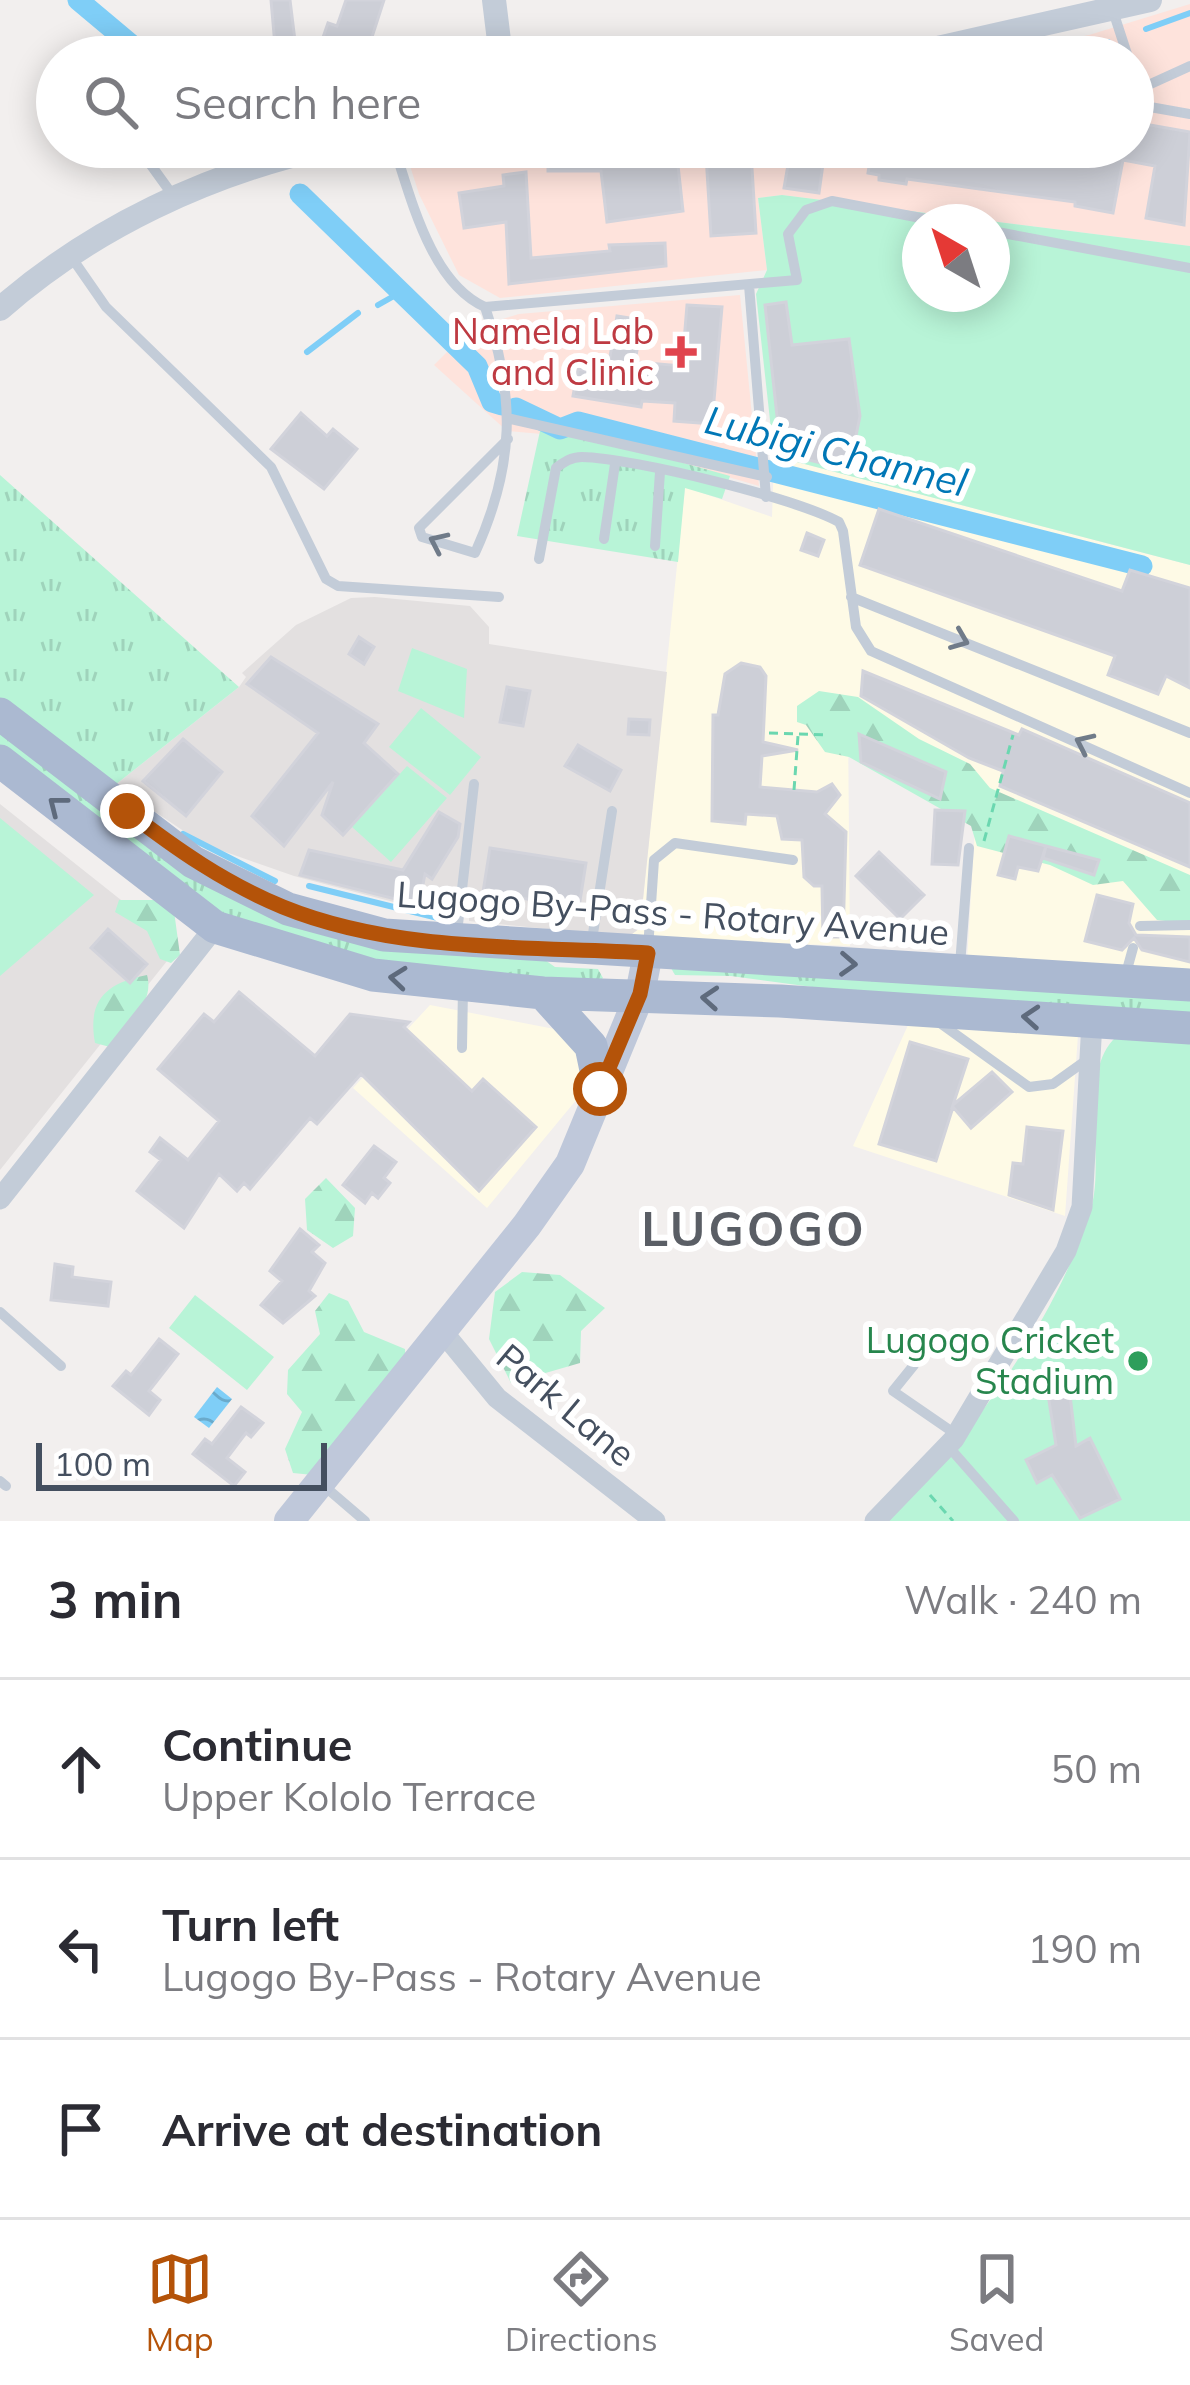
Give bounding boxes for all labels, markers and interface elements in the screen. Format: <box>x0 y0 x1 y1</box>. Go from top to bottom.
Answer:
search box <box>36 36 1154 168</box>
icon: search <box>78 69 144 135</box>
text: Search here <box>174 74 421 130</box>
north arrow <box>902 204 1010 312</box>
place label: Namela Lab and Clinic <box>452 308 654 394</box>
marker: Namela Lab and Clinic <box>665 336 697 368</box>
water label: Lubigi Channel <box>700 394 973 507</box>
one-way arrow <box>429 532 450 556</box>
one-way arrow <box>949 626 970 650</box>
one-way arrow <box>1075 734 1096 757</box>
route end <box>100 784 154 838</box>
one-way arrow <box>48 798 70 819</box>
street label: Lugogo By-Pass - Rotary Avenue <box>395 871 951 954</box>
one-way arrow <box>839 951 858 977</box>
one-way arrow <box>388 965 408 991</box>
one-way arrow <box>700 986 719 1012</box>
one-way arrow <box>1021 1004 1040 1030</box>
route start <box>573 1062 627 1116</box>
district label: LUGOGO <box>641 1198 867 1258</box>
place label: Lugogo Cricket Stadium <box>866 1317 1114 1403</box>
street label: Park Lane <box>488 1334 645 1476</box>
marker: Lugogo Cricket Stadium <box>1125 1348 1151 1374</box>
scale bar <box>36 1437 327 1490</box>
text: 100 m <box>54 1443 151 1484</box>
text: 3 min <box>48 1567 183 1631</box>
text: Walk · 240 m <box>904 1575 1142 1624</box>
text: Continue <box>162 1716 352 1772</box>
icon: ahead <box>48 1736 114 1802</box>
text: 50 m <box>1051 1744 1142 1793</box>
text: Upper Kololo Terrace <box>162 1772 536 1821</box>
text: Turn left <box>162 1896 339 1952</box>
icon: left <box>48 1916 114 1982</box>
text: 190 m <box>1027 1924 1142 1973</box>
text: Lugogo By-Pass - Rotary Avenue <box>162 1952 762 2001</box>
icon: arrive <box>48 2096 114 2162</box>
text: Arrive at destination <box>162 2101 602 2157</box>
tab: Map <box>146 2246 214 2359</box>
tab: Directions <box>505 2246 658 2359</box>
tab: Saved <box>949 2246 1044 2359</box>

